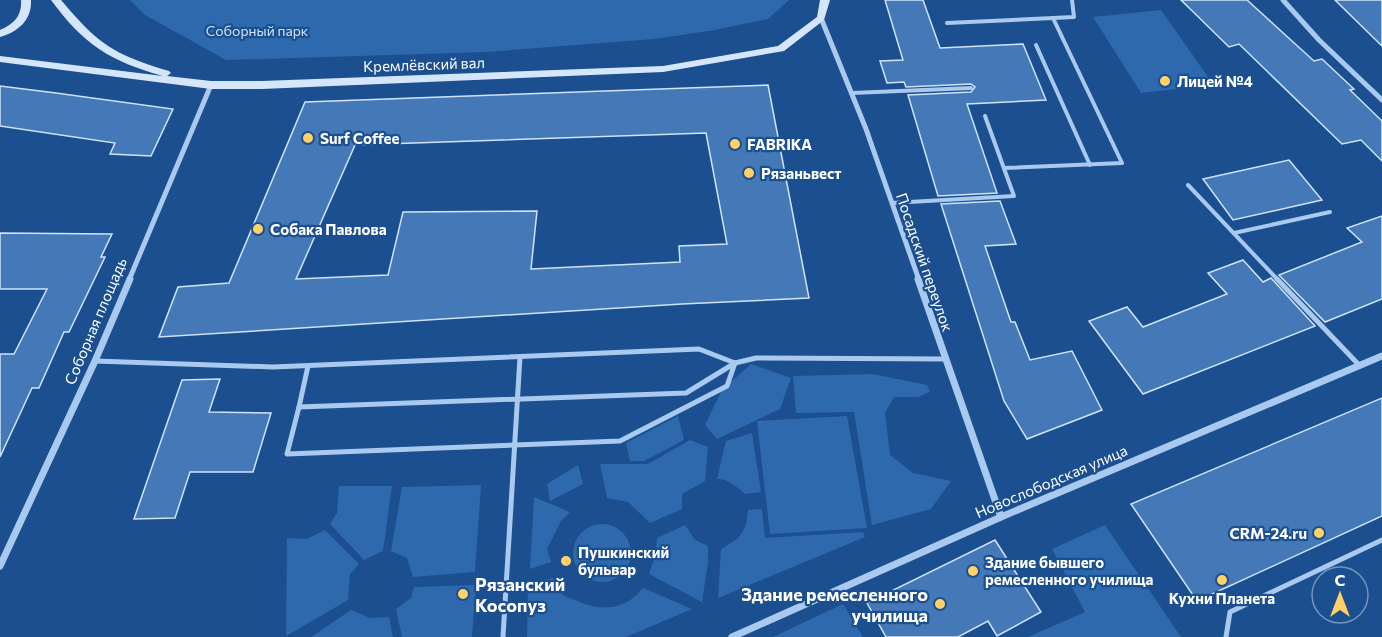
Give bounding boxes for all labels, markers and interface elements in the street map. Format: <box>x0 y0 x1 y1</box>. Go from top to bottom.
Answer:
park label: Соборный парк <box>206 22 309 39</box>
street label: Кремлёвский вал <box>363 53 485 75</box>
place label: Лицей №4 <box>1177 72 1253 90</box>
marker: Лицей №4 <box>1158 74 1172 88</box>
place label: Surf Coffee <box>320 129 399 147</box>
marker: Surf Coffee <box>301 131 315 145</box>
place label: FABRIKA <box>747 135 812 153</box>
marker: FABRIKA <box>728 137 742 151</box>
place label: Рязаньвест <box>761 164 842 182</box>
marker: Рязаньвест <box>742 166 756 180</box>
street label: Посадский переулок <box>893 190 957 334</box>
place label: Собака Павлова <box>270 220 387 238</box>
marker: Собака Павлова <box>251 222 265 236</box>
street label: Соборная площадь <box>60 254 130 387</box>
street label: Новослободская улица <box>972 441 1130 521</box>
place label: CRM-24.ru <box>1229 524 1307 542</box>
marker: CRM-24.ru <box>1312 526 1326 540</box>
place label: Пушкинский бульвар <box>578 543 669 578</box>
place label: Здание бывшего ремесленного училища <box>985 553 1153 588</box>
marker: Пушкинский бульвар <box>559 554 573 568</box>
marker: Здание бывшего ремесленного училища <box>966 564 980 578</box>
north arrow <box>1310 565 1370 625</box>
text: С <box>1335 570 1346 589</box>
place label: Рязанский Косопуз <box>475 573 565 616</box>
marker: Кухни Планета <box>1215 573 1229 587</box>
place label: Здание ремесленного училища <box>741 583 928 626</box>
marker: Рязанский Косопуз <box>456 587 470 601</box>
place label: Кухни Планета <box>1169 589 1275 607</box>
marker: Здание ремесленного училища <box>933 597 947 611</box>

